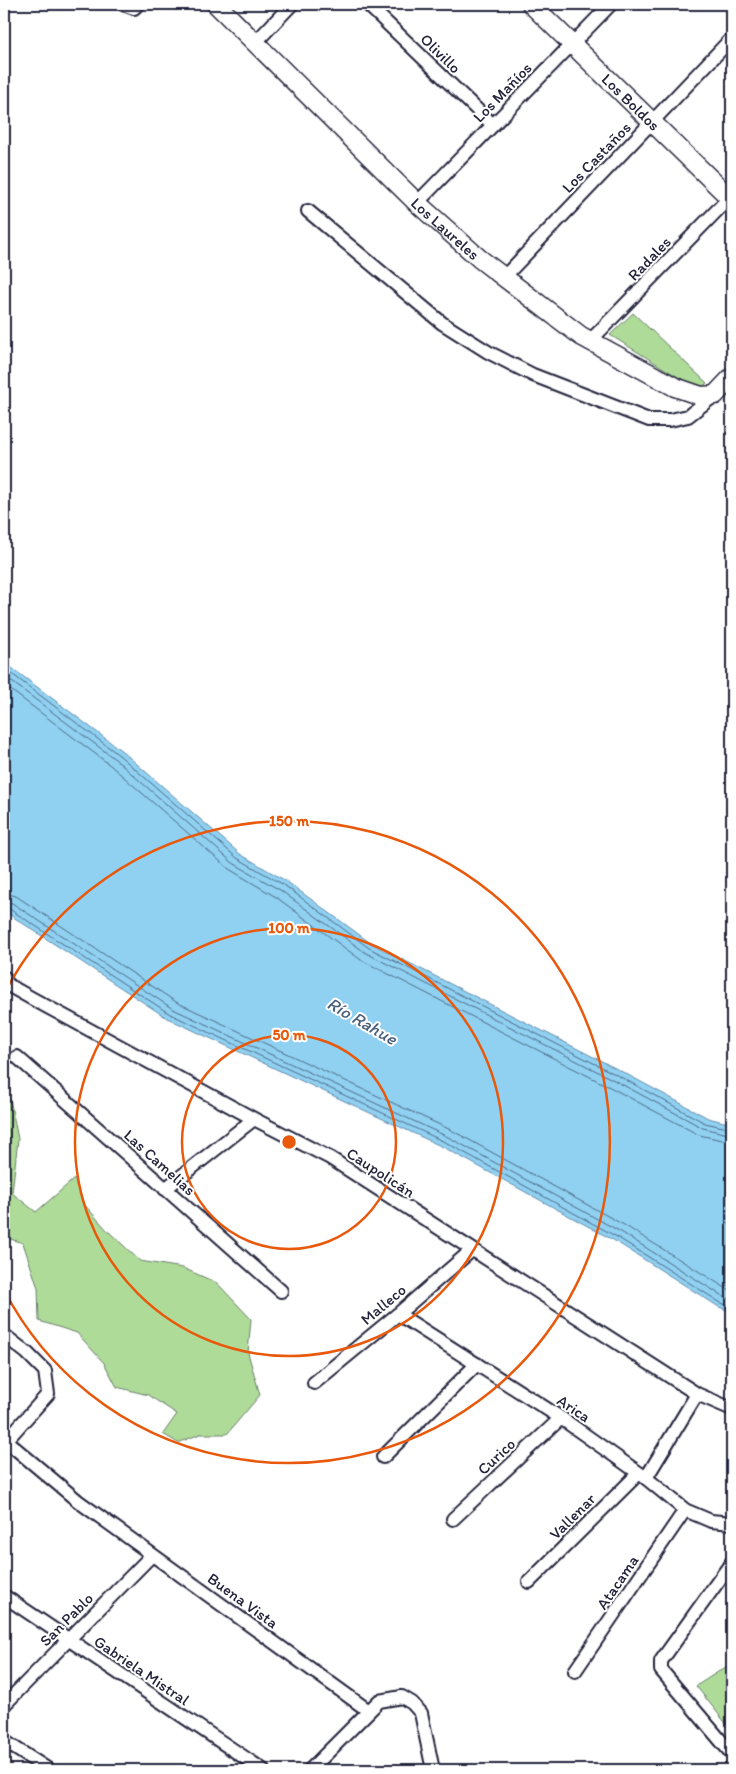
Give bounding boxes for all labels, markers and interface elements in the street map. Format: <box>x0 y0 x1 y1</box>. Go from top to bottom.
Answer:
street label: Olivillo <box>416 30 465 77</box>
street label: Los Mañíos <box>469 58 536 126</box>
street label: Los Boldos <box>598 70 664 135</box>
street label: Los Castaños <box>558 118 635 197</box>
street label: Los Laureles <box>407 194 483 264</box>
street label: Radales <box>624 232 675 284</box>
text: 150 m <box>269 812 309 830</box>
text: 100 m <box>268 919 310 937</box>
water label: Río Rahue <box>323 992 402 1050</box>
text: 50 m <box>272 1026 306 1044</box>
street label: Las Camelias <box>120 1125 199 1199</box>
centre of rings <box>280 1133 298 1151</box>
street label: Caupolicán <box>343 1143 418 1201</box>
street label: Malleco <box>357 1280 410 1329</box>
street label: Arica <box>554 1391 594 1426</box>
street label: Curico <box>473 1434 519 1479</box>
street label: Vallenar <box>545 1489 600 1543</box>
street label: Atacama <box>592 1551 643 1613</box>
street label: Buena Vista <box>204 1569 282 1632</box>
street label: San Pablo <box>36 1589 97 1650</box>
street label: Gabriela Mistral <box>90 1632 193 1710</box>

